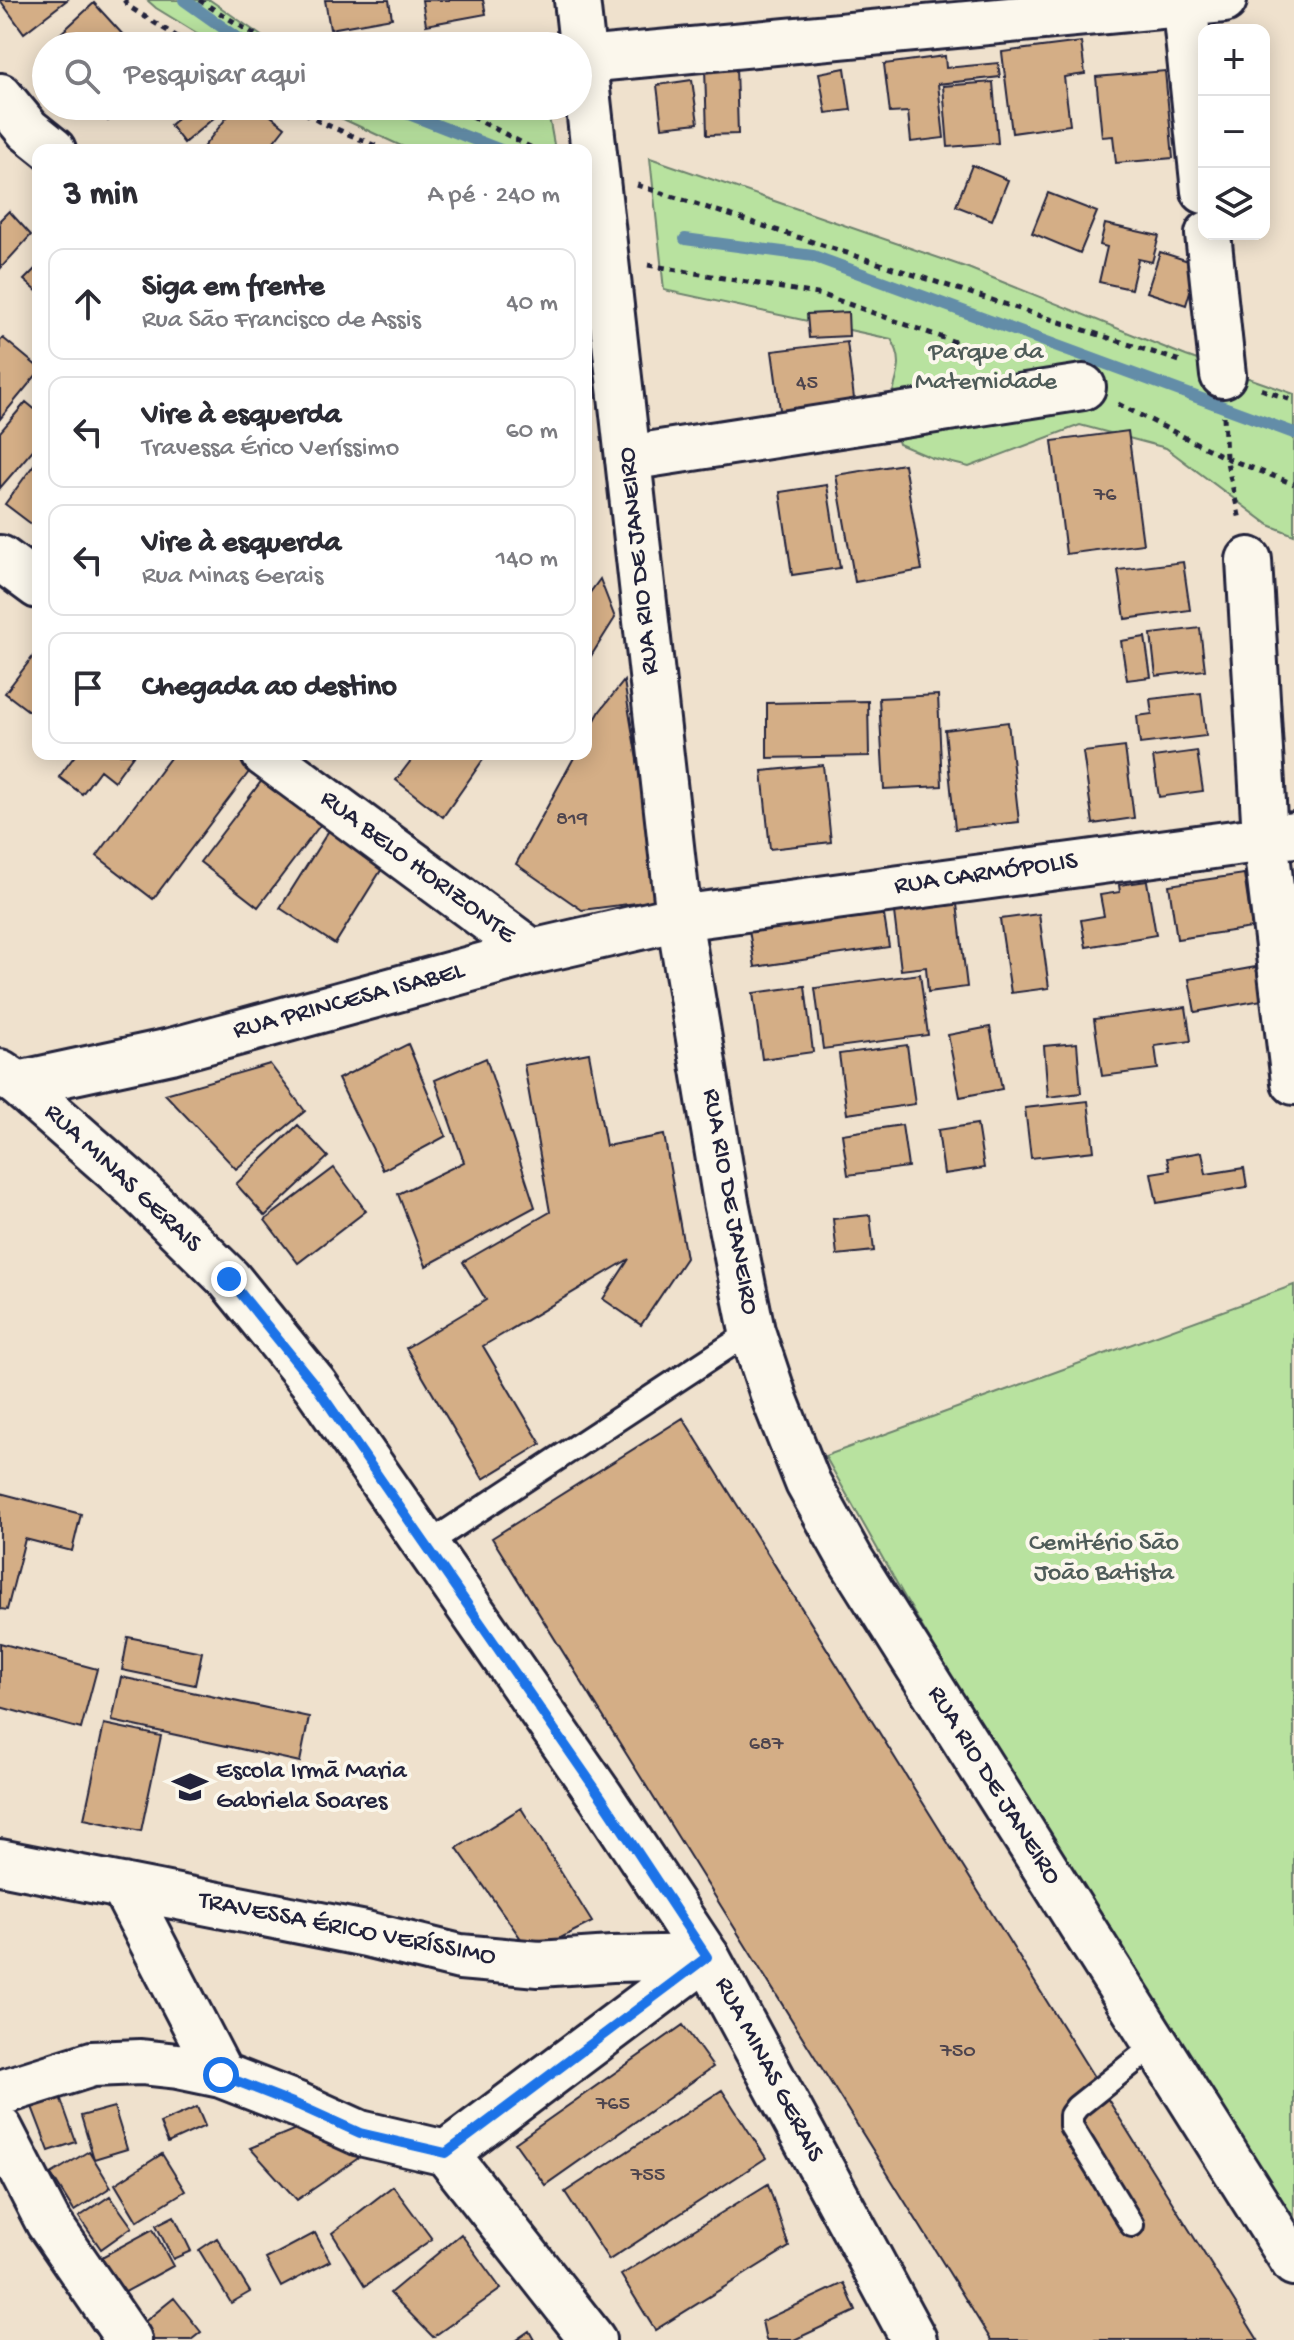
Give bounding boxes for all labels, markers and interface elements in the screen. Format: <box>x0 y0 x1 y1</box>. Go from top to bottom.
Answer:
map controls <box>1198 24 1270 240</box>
button: + <box>1198 24 1270 96</box>
search box <box>32 32 592 120</box>
icon: search <box>60 54 104 98</box>
text: Pesquisar aqui <box>124 59 306 94</box>
button: − <box>1198 96 1270 168</box>
button: layers <box>1198 168 1270 240</box>
text: 3 min <box>64 176 137 216</box>
text: A pé · 240 m <box>427 181 560 212</box>
text: Siga em frente <box>142 271 324 306</box>
icon: ahead <box>66 282 110 326</box>
text: 40 m <box>506 289 558 320</box>
text: Rua São Francisco de Assis <box>142 306 421 337</box>
park label: Parque da Maternidade <box>915 338 1058 399</box>
house number: 45 <box>796 371 818 397</box>
text: Vire à esquerda <box>142 399 341 434</box>
icon: left <box>66 410 110 454</box>
text: 60 m <box>505 417 558 448</box>
text: Travessa Érico Veríssimo <box>142 434 399 465</box>
street label: RUA RIO DE JANEIRO <box>613 445 667 676</box>
house number: 76 <box>1093 483 1117 509</box>
text: Vire à esquerda <box>142 527 341 562</box>
icon: left <box>66 538 110 582</box>
text: 140 m <box>496 545 558 576</box>
text: Rua Minas Gerais <box>142 562 323 593</box>
icon: arrive <box>66 666 110 710</box>
text: Chegada ao destino <box>142 671 397 706</box>
street label: RUA BELO HORIZONTE <box>313 784 522 952</box>
house number: 819 <box>556 807 588 833</box>
street label: RUA CARMÓPOLIS <box>892 847 1081 903</box>
street label: RUA PRINCESA ISABEL <box>230 956 469 1048</box>
street label: RUA RIO DE JANEIRO <box>694 1087 764 1318</box>
street label: RUA MINAS GERAIS <box>37 1098 208 1261</box>
route end <box>211 1261 247 1297</box>
park label: Cemitério São João Batista <box>1029 1529 1179 1590</box>
street label: RUA RIO DE JANEIRO <box>919 1681 1067 1892</box>
house number: 687 <box>749 1732 784 1758</box>
place label: Escola Irmã Maria Gabriela Soares <box>216 1757 408 1818</box>
school or university icon: Escola Irmã Maria Gabriela Soares <box>171 1768 209 1806</box>
street label: TRAVESSA ÉRICO VERÍSSIMO <box>194 1886 498 1974</box>
street label: RUA MINAS GERAIS <box>706 1972 830 2169</box>
house number: 750 <box>939 2039 976 2065</box>
route start <box>203 2057 239 2093</box>
house number: 765 <box>595 2092 630 2118</box>
house number: 755 <box>630 2163 665 2189</box>

